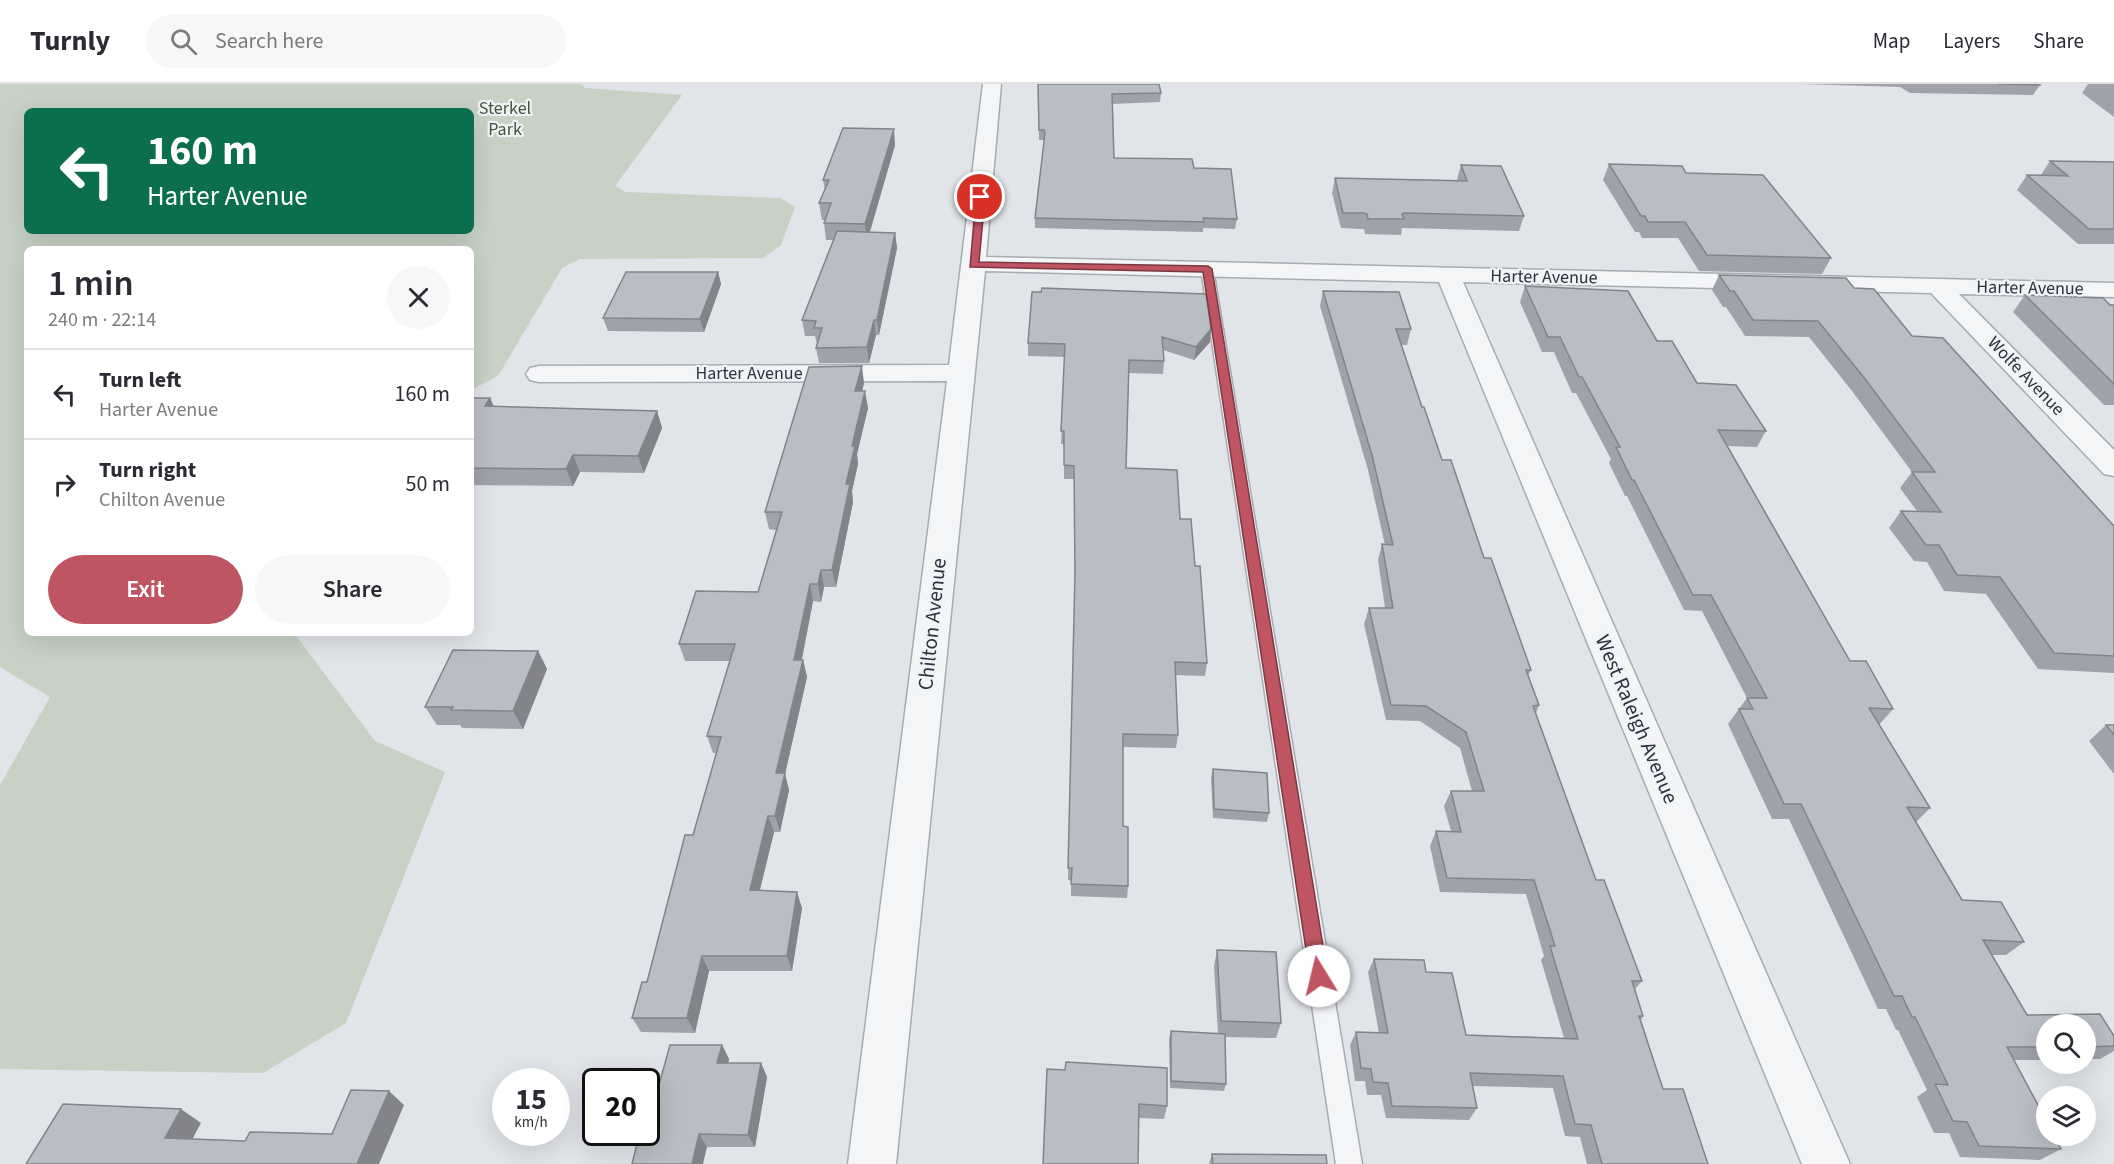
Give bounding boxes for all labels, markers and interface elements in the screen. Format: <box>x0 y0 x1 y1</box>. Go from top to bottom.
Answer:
search box <box>146 14 566 68</box>
text: Turnly <box>30 21 110 61</box>
icon: search <box>167 25 200 58</box>
text: Search here <box>215 25 324 57</box>
text: Map <box>1873 26 1910 56</box>
text: Layers <box>1943 26 2000 56</box>
text: Share <box>2033 26 2084 56</box>
park label: Sterkel Park <box>479 96 531 142</box>
text: 160 m <box>147 121 258 181</box>
icon: left <box>48 132 126 210</box>
pin <box>954 171 1005 222</box>
text: Harter Avenue <box>147 177 308 216</box>
icon: arrive <box>963 180 996 213</box>
text: 1 min <box>48 258 134 309</box>
street label: Harter Avenue <box>1490 264 1598 290</box>
button: close <box>387 266 450 329</box>
street label: Harter Avenue <box>1976 275 2084 301</box>
text: 240 m · 22:14 <box>48 306 156 334</box>
street label: Wolfe Avenue <box>1982 331 2070 421</box>
street label: Harter Avenue <box>695 361 803 386</box>
text: Turn left <box>99 364 181 396</box>
icon: left <box>48 378 81 411</box>
text: 160 m <box>395 378 450 410</box>
text: Harter Avenue <box>99 396 218 424</box>
text: Turn right <box>99 454 196 486</box>
icon: right <box>48 468 81 501</box>
text: 50 m <box>405 468 450 500</box>
text: Chilton Avenue <box>99 486 225 514</box>
button: Exit <box>48 555 243 624</box>
button: Share <box>255 555 450 624</box>
street label: Chilton Avenue <box>910 557 954 691</box>
street label: West Raleigh Avenue <box>1588 630 1686 808</box>
position arrow <box>1287 944 1351 1008</box>
map controls <box>2036 1014 2096 1146</box>
button: search <box>2036 1014 2096 1074</box>
speed limit sign: 20 <box>582 1068 660 1146</box>
text: 15 <box>515 1078 547 1121</box>
button: layers <box>2036 1086 2096 1146</box>
text: km/h <box>514 1112 548 1133</box>

